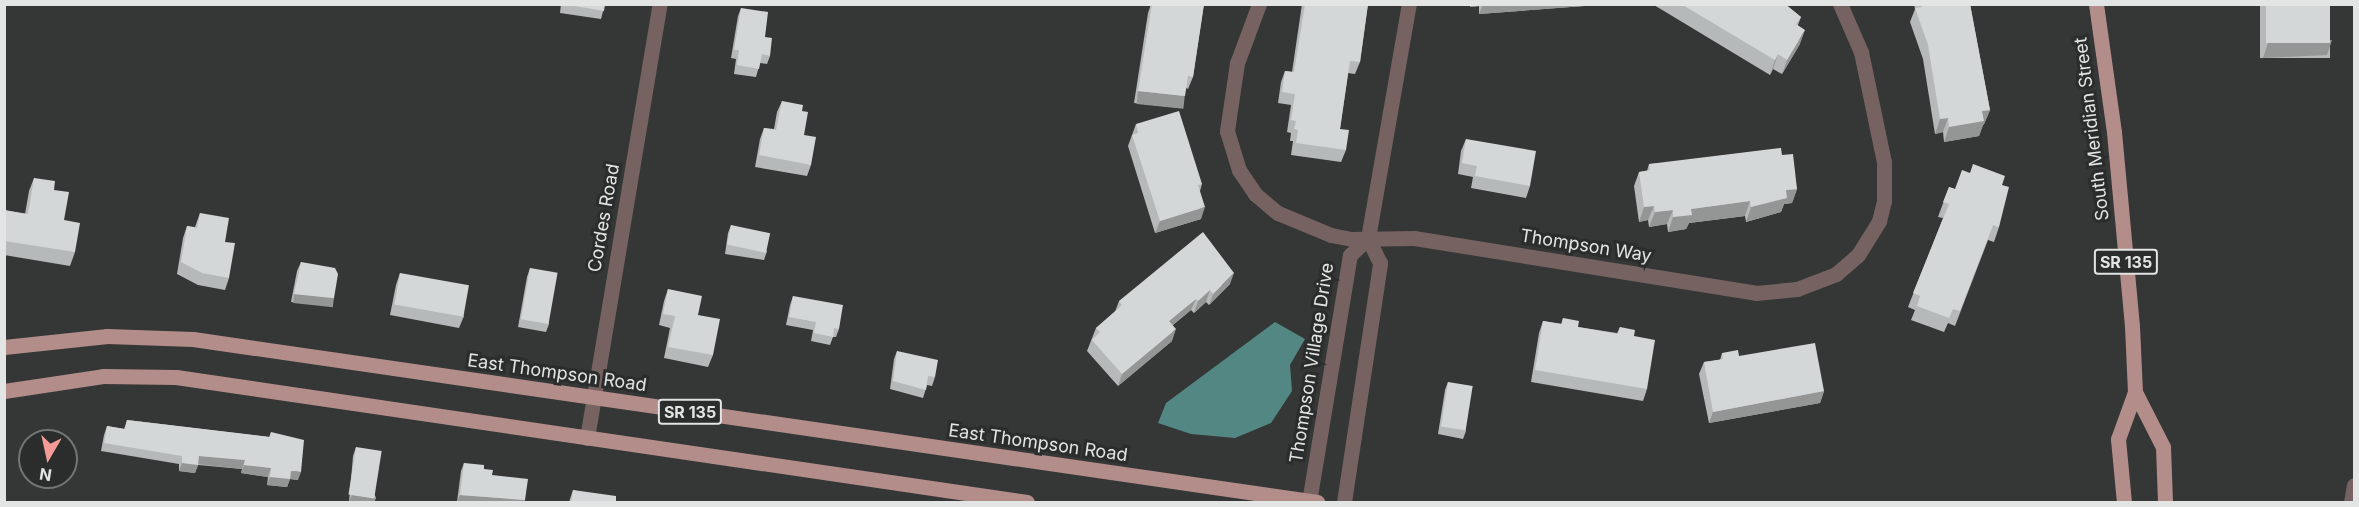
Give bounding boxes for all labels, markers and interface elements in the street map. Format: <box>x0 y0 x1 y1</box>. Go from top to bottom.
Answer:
street label: South Meridian Street <box>2070 36 2114 222</box>
street label: Cordes Road <box>584 162 624 274</box>
street label: Thompson Way <box>1519 225 1653 267</box>
road number: SR 135 <box>2093 249 2159 275</box>
street label: Thompson Village Drive <box>1285 261 1339 465</box>
street label: East Thompson Road <box>466 350 648 396</box>
road number: SR 135 <box>657 399 723 425</box>
street label: East Thompson Road <box>947 420 1129 466</box>
north arrow <box>18 429 78 489</box>
text: N <box>38 464 53 486</box>

